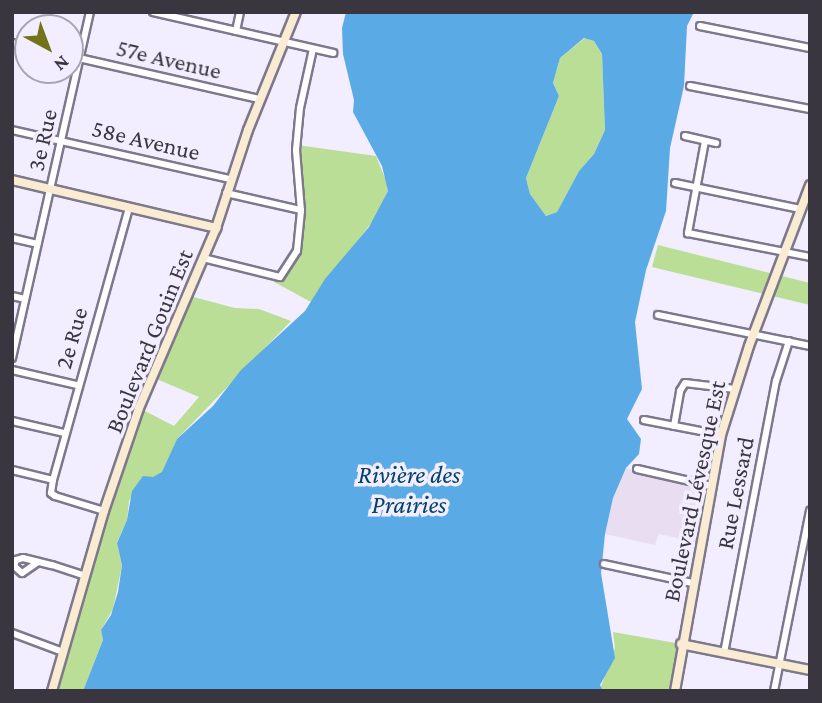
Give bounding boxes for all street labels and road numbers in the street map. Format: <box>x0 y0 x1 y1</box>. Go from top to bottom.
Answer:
street label: 57e Avenue <box>114 33 224 85</box>
street label: 3e Rue <box>21 106 63 174</box>
street label: 58e Avenue <box>89 114 203 166</box>
street label: Boulevard Gouin Est <box>99 245 199 437</box>
street label: 2e Rue <box>49 304 93 372</box>
street label: Boulevard Lévesque Est <box>656 378 732 604</box>
street label: Rue Lessard <box>710 434 760 552</box>

